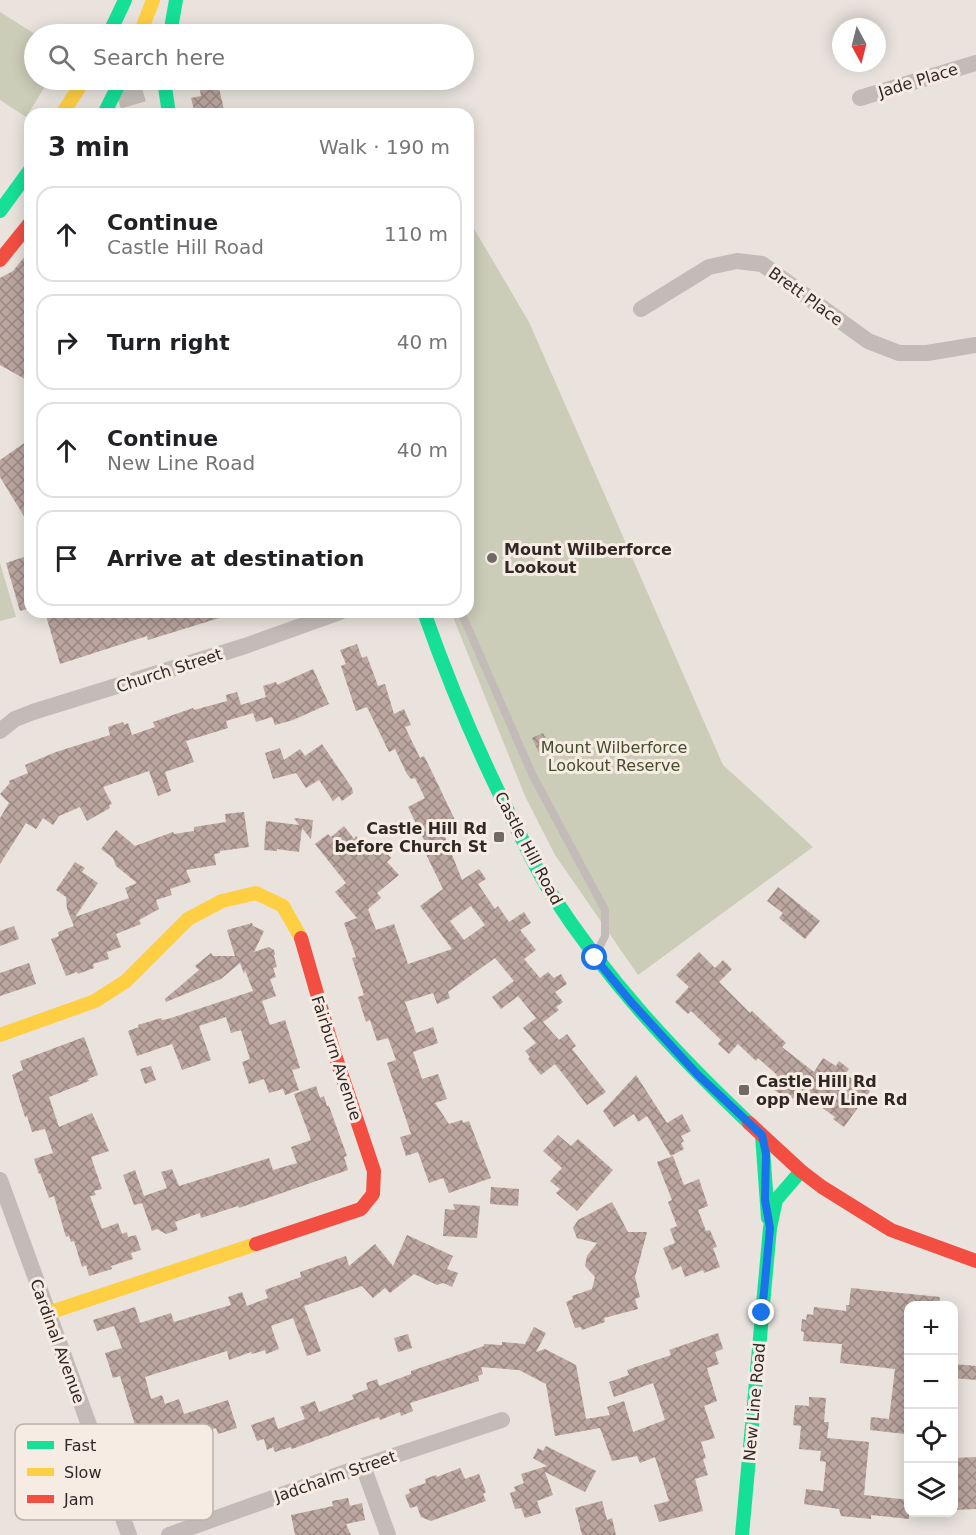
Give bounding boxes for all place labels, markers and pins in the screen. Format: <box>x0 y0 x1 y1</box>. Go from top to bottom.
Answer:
place label: Mount Wilberforce Lookout <box>504 540 672 577</box>
marker: Mount Wilberforce Lookout <box>485 551 499 565</box>
place label: Castle Hill Rd before Church St <box>334 819 487 856</box>
marker: Castle Hill Rd before Church St <box>492 830 506 844</box>
place label: Castle Hill Rd opp New Line Rd <box>756 1072 907 1109</box>
marker: Castle Hill Rd opp New Line Rd <box>737 1083 751 1097</box>

